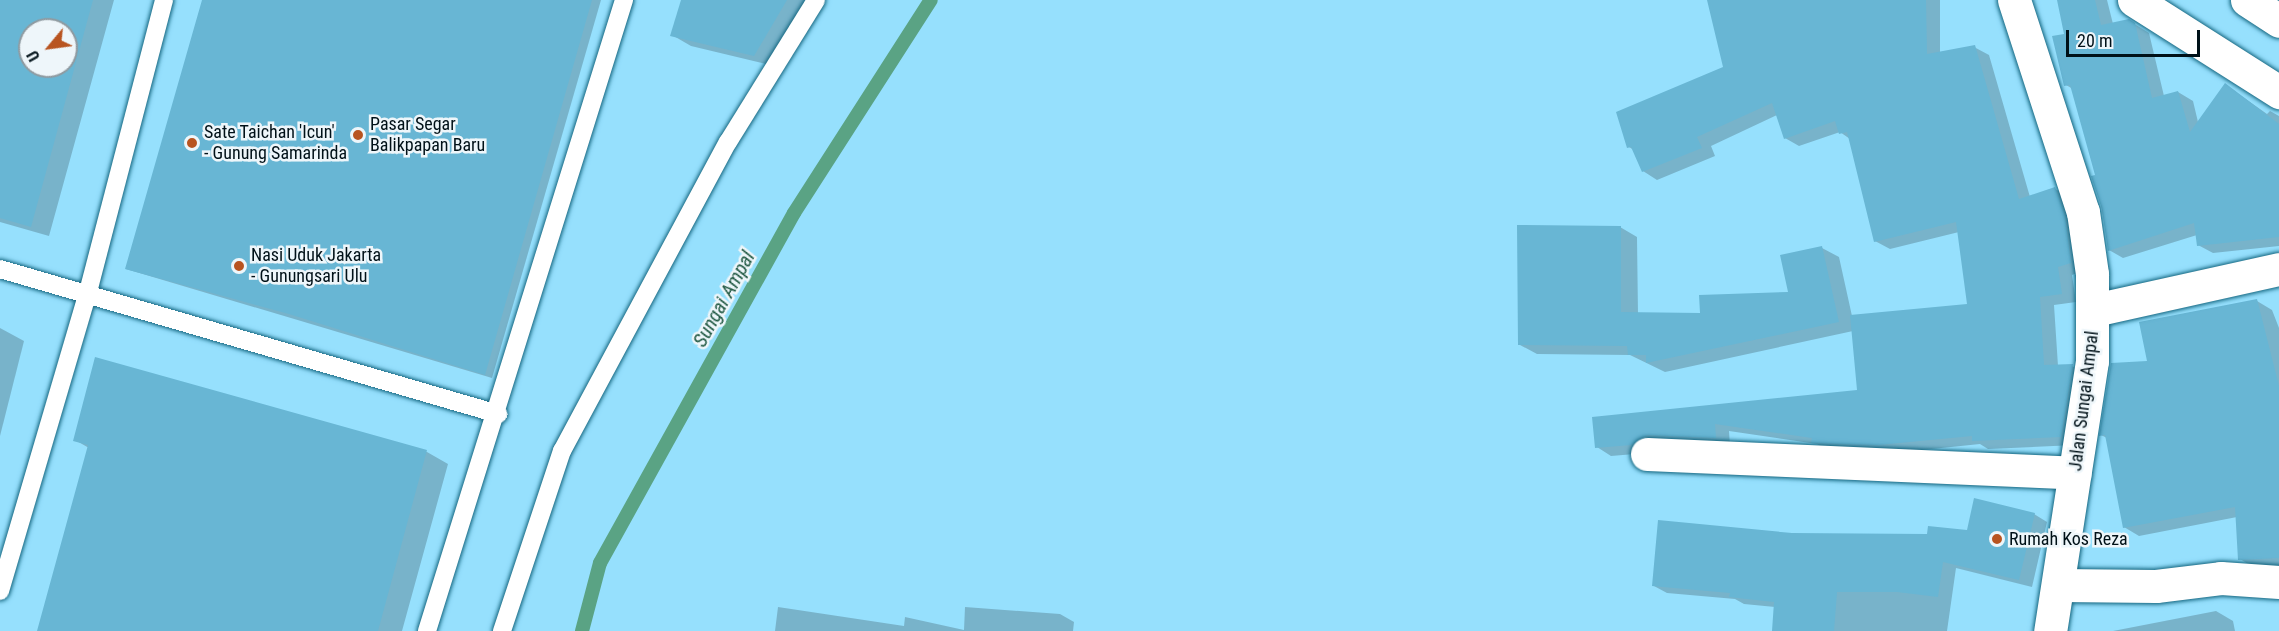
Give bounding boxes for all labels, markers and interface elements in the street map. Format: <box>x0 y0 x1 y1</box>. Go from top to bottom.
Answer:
north arrow <box>18 18 78 78</box>
scale bar <box>2069 18 2202 56</box>
text: 20 m <box>2077 30 2112 51</box>
text: U <box>23 47 44 65</box>
place label: Pasar Segar Balikpapan Baru <box>370 114 485 156</box>
place label: Sate Taichan 'Icun' - Gunung Samarinda <box>204 122 347 164</box>
marker: Pasar Segar Balikpapan Baru <box>351 128 365 142</box>
marker: Sate Taichan 'Icun' - Gunung Samarinda <box>185 136 199 150</box>
place label: Nasi Uduk Jakarta - Gunungsari Ulu <box>251 245 381 288</box>
water label: Sungai Ampal <box>688 247 760 351</box>
marker: Nasi Uduk Jakarta - Gunungsari Ulu <box>232 259 246 273</box>
street label: Jalan Sungai Ampal <box>2065 330 2103 472</box>
place label: Rumah Kos Reza <box>2009 528 2128 550</box>
marker: Rumah Kos Reza <box>1990 532 2004 546</box>

